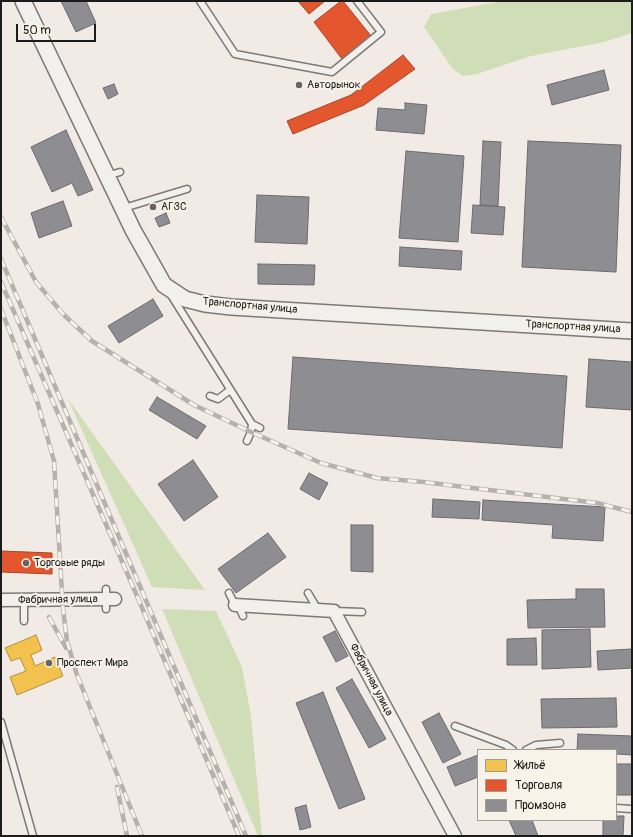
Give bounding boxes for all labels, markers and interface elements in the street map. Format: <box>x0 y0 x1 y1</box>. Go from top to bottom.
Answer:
scale bar <box>18 16 98 42</box>
text: 50 m <box>23 23 51 38</box>
place label: Авторынок <box>307 78 360 92</box>
marker: Авторынок <box>294 80 304 90</box>
place label: АГЗС <box>161 200 187 214</box>
marker: АГЗС <box>148 202 158 212</box>
street label: Транспортная улица <box>202 295 298 317</box>
street label: Транспортная улица <box>525 318 621 336</box>
place label: Торговые ряды <box>34 556 105 570</box>
marker: Торговые ряды <box>21 558 31 568</box>
street label: Фабричная улица <box>18 593 98 607</box>
street label: Фабричная улица <box>346 642 396 718</box>
place label: Проспект Мира <box>57 656 128 670</box>
marker: Проспект Мира <box>44 658 54 668</box>
legend <box>477 749 617 821</box>
text: Жильё <box>515 758 546 773</box>
text: Торговля <box>515 778 562 793</box>
text: Промзона <box>515 798 566 813</box>

